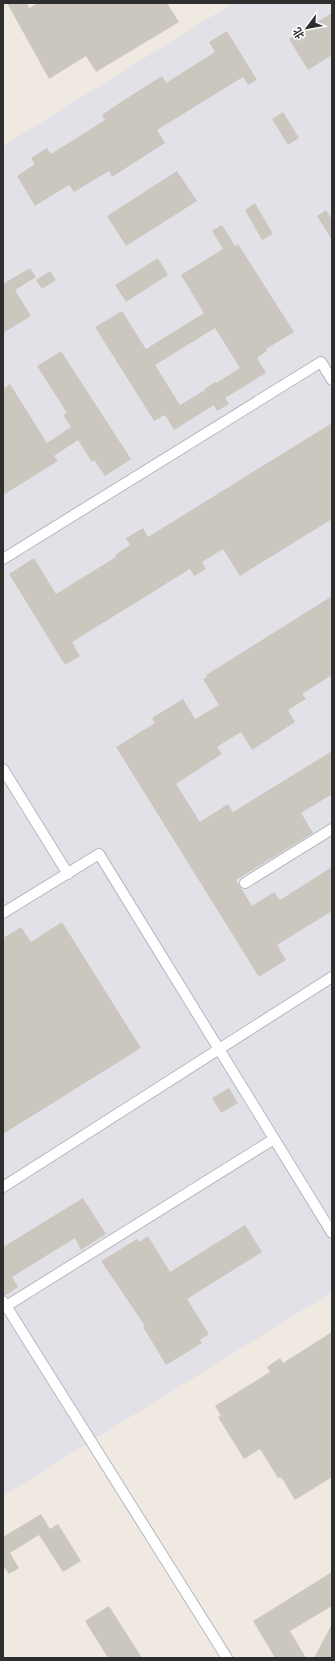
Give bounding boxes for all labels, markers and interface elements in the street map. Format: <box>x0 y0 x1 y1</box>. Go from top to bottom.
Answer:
north arrow <box>287 8 327 48</box>
text: 北 <box>291 25 307 41</box>

